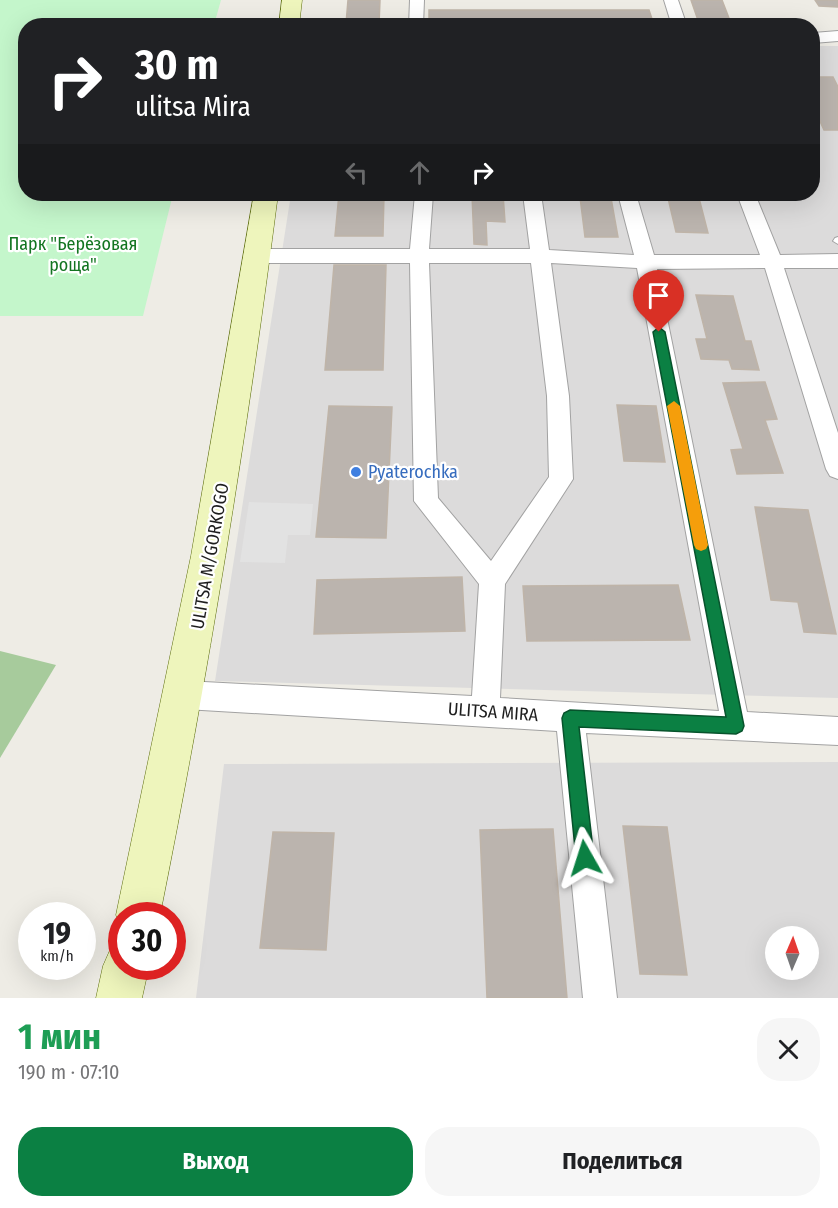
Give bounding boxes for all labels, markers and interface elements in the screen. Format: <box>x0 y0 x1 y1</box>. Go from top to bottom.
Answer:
text: 30 m <box>135 40 219 90</box>
icon: right <box>36 42 114 120</box>
text: ulitsa Mira <box>135 91 251 123</box>
icon: left <box>340 156 373 189</box>
icon: ahead <box>403 156 436 189</box>
icon: right <box>466 156 499 189</box>
park label: Парк "Берёзовая роща" <box>8 233 138 276</box>
pin <box>633 270 684 332</box>
icon: arrive <box>642 279 675 312</box>
place label: Pyaterochka <box>368 461 458 483</box>
marker: Pyaterochka <box>349 465 363 479</box>
street label: ULITSA M/GORKOGO <box>186 481 234 631</box>
street label: ULITSA MIRA <box>447 698 539 726</box>
position arrow <box>553 826 617 890</box>
speed limit sign: 30 <box>108 902 186 980</box>
text: 19 <box>43 916 71 952</box>
north arrow <box>765 926 819 980</box>
map controls <box>765 926 819 980</box>
text: km/h <box>40 947 74 965</box>
text: 1 мин <box>18 1015 101 1059</box>
button: close <box>757 1018 820 1081</box>
text: 190 m · 07:10 <box>18 1060 119 1084</box>
button: Выход <box>18 1127 413 1196</box>
button: Поделиться <box>425 1127 820 1196</box>

